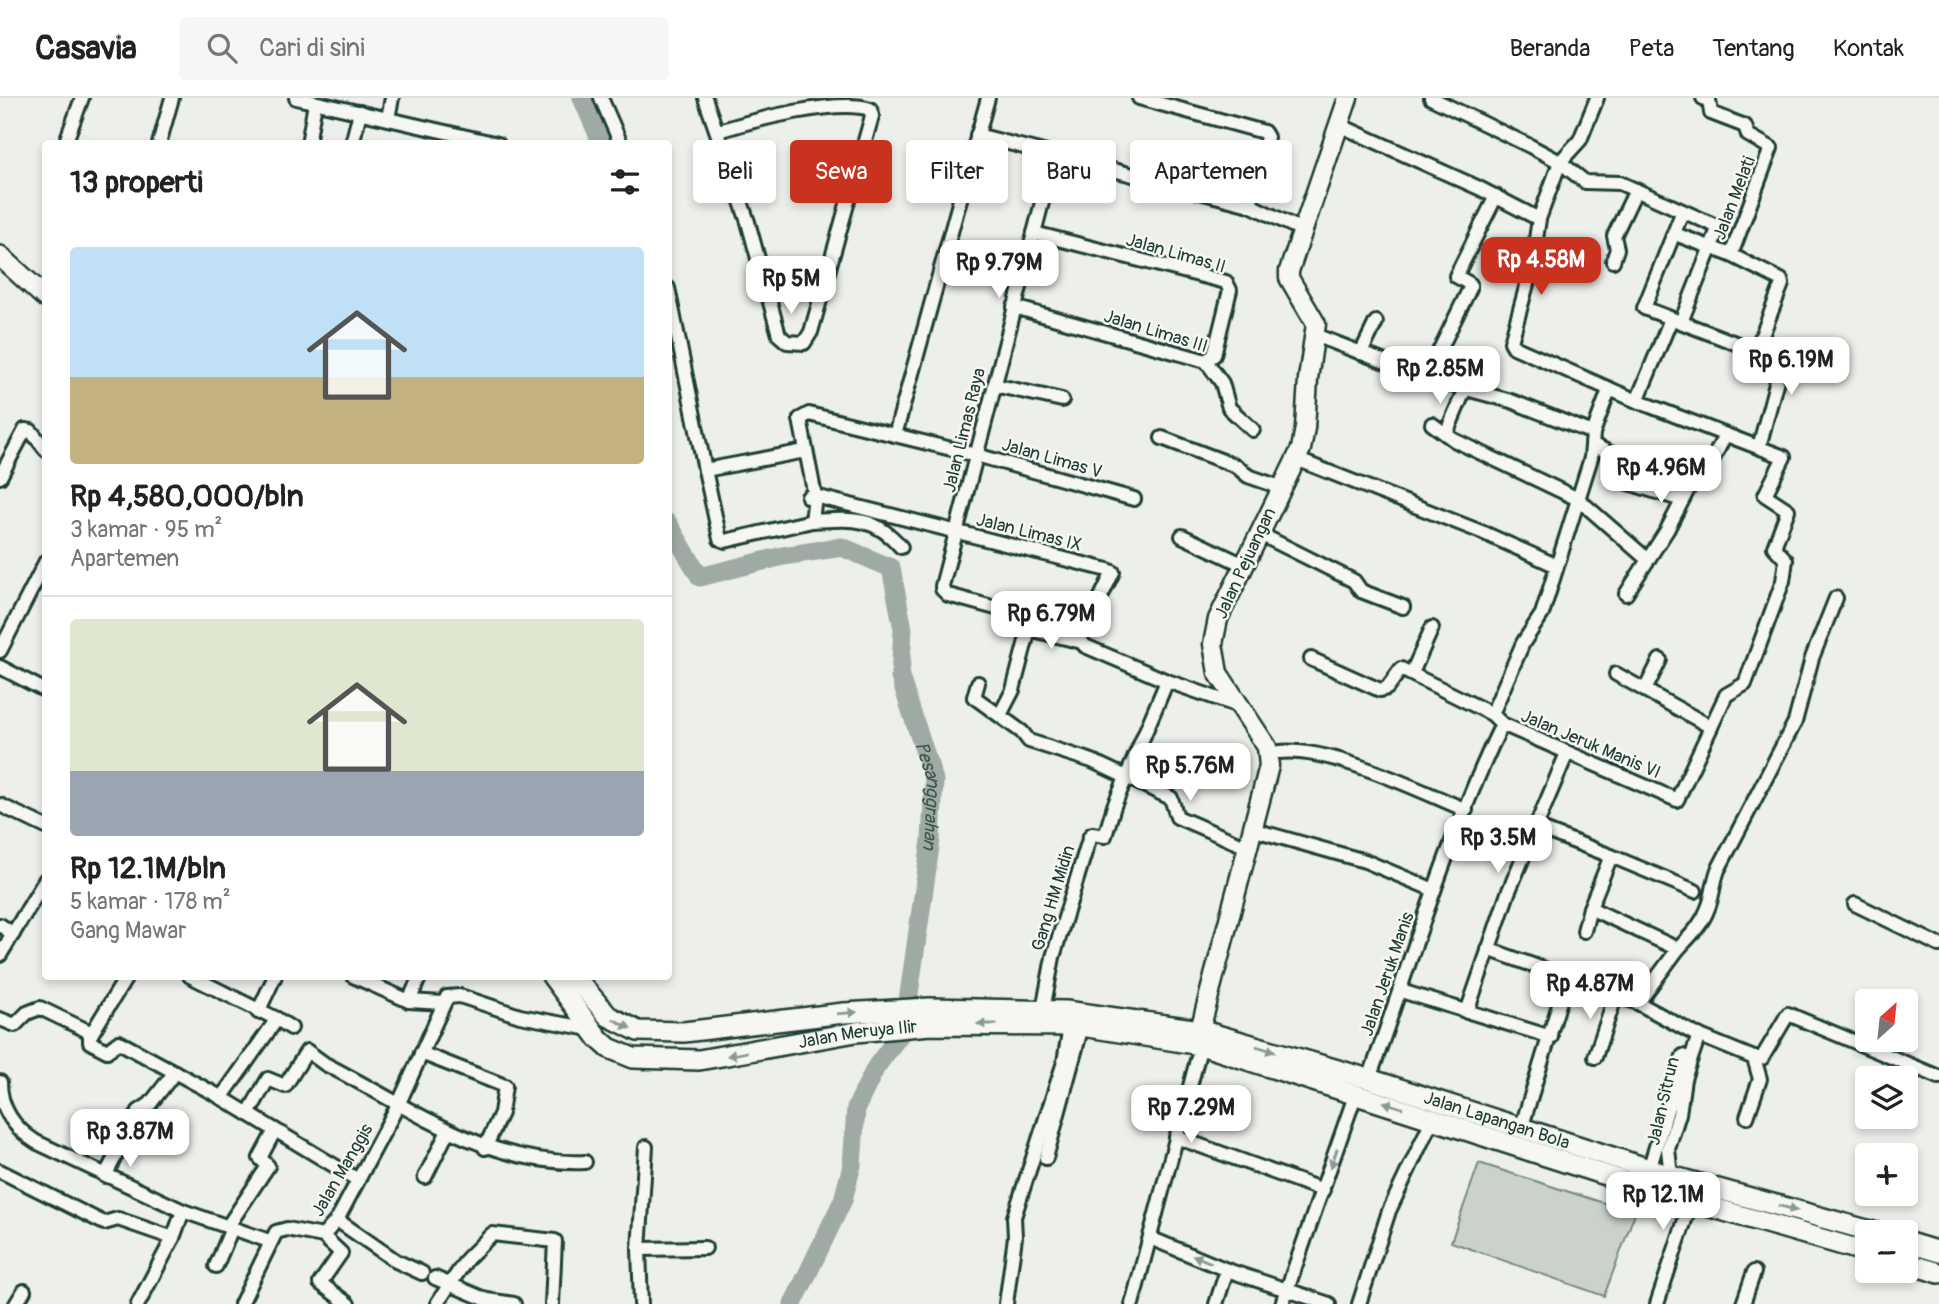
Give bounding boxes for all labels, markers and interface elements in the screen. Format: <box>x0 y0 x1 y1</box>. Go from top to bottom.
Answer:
search box <box>179 17 669 80</box>
text: Casavia <box>35 28 137 69</box>
icon: search <box>203 29 241 67</box>
text: Cari di sini <box>259 32 365 64</box>
text: Beranda <box>1509 34 1590 63</box>
text: Peta <box>1628 34 1674 63</box>
text: Tentang <box>1712 34 1795 63</box>
text: Kontak <box>1833 34 1904 63</box>
chip: Beli <box>693 140 776 203</box>
chip: Sewa <box>790 140 892 203</box>
chip: Filter <box>906 140 1008 203</box>
chip: Baru <box>1022 140 1116 203</box>
chip: Apartemen <box>1130 140 1292 203</box>
street label: Jalan Melati <box>1708 153 1761 243</box>
icon: filters <box>606 163 644 201</box>
text: 13 properti <box>70 164 203 201</box>
street label: Jalan Limas II <box>1123 228 1228 279</box>
pin: Rp 4.58M <box>1469 238 1613 297</box>
pin: Rp 9.79M <box>927 240 1071 300</box>
text: Rp 4.58M <box>1497 245 1585 274</box>
text: Rp 9.79M <box>956 248 1042 277</box>
pin: Rp 5M <box>742 256 840 316</box>
text: Rp 5M <box>762 264 820 293</box>
icon: home <box>294 292 420 418</box>
street label: Jalan Limas III <box>1101 305 1211 358</box>
pin: Rp 6.19M <box>1719 338 1863 397</box>
text: Rp 6.19M <box>1749 345 1834 374</box>
pin: Rp 2.85M <box>1368 346 1512 406</box>
text: Rp 2.85M <box>1396 354 1484 383</box>
street label: Jalan Limas Raya <box>938 366 991 495</box>
street label: Jalan Limas V <box>999 433 1105 484</box>
pin: Rp 4.96M <box>1589 446 1733 505</box>
text: Rp 4.96M <box>1616 453 1706 482</box>
text: Rp 4,580,000/bln <box>70 478 304 515</box>
street label: Jalan Pejuangan <box>1210 504 1281 622</box>
street label: Jalan Limas IX <box>974 508 1084 557</box>
text: 3 kamar · 95 m² <box>70 515 222 544</box>
text: Apartemen <box>70 544 179 573</box>
pin: Rp 6.79M <box>979 592 1123 651</box>
text: Rp 6.79M <box>1007 599 1095 628</box>
icon: home <box>294 664 420 790</box>
street label: Jalan Jeruk Manis VI <box>1517 705 1664 784</box>
water label: Pesanggrahan <box>909 738 945 853</box>
pin: Rp 5.76M <box>1118 744 1262 803</box>
text: Rp 5.76M <box>1146 751 1234 780</box>
pin: Rp 3.5M <box>1433 816 1563 875</box>
text: Rp 3.5M <box>1460 823 1536 852</box>
street label: Gang HM Midin <box>1026 842 1080 954</box>
text: Rp 12.1M/bln <box>70 850 226 887</box>
text: 5 kamar · 178 m² <box>70 887 231 916</box>
street label: Jalan Jeruk Manis <box>1355 909 1419 1039</box>
text: Gang Mawar <box>70 916 187 945</box>
pin: Rp 4.87M <box>1518 962 1662 1021</box>
text: Rp 4.87M <box>1546 969 1634 998</box>
north arrow <box>1855 989 1918 1052</box>
map controls <box>1855 989 1918 1283</box>
one-way arrow <box>836 1007 858 1018</box>
street label: Jalan Meruya Ilir <box>797 1015 919 1054</box>
one-way arrow <box>613 1017 633 1029</box>
one-way arrow <box>976 1018 998 1030</box>
one-way arrow <box>1256 1045 1277 1055</box>
one-way arrow <box>726 1048 748 1059</box>
street label: Jalan Sitrun <box>1642 1055 1685 1147</box>
button: layers <box>1855 1066 1918 1129</box>
pin: Rp 7.29M <box>1119 1086 1263 1145</box>
street label: Jalan Lapangan Bola <box>1421 1086 1573 1155</box>
text: Rp 7.29M <box>1147 1093 1235 1122</box>
one-way arrow <box>1382 1099 1403 1110</box>
pin: Rp 3.87M <box>58 1110 202 1169</box>
text: Rp 3.87M <box>86 1117 174 1146</box>
street label: Jalan Manggis <box>307 1120 378 1221</box>
button: + <box>1855 1143 1918 1206</box>
one-way arrow <box>1328 1147 1339 1168</box>
pin: Rp 12.1M <box>1591 1172 1735 1232</box>
text: Rp 12.1M <box>1622 1180 1704 1209</box>
one-way arrow <box>1777 1203 1799 1214</box>
button: − <box>1855 1220 1918 1283</box>
one-way arrow <box>1192 1254 1213 1265</box>

